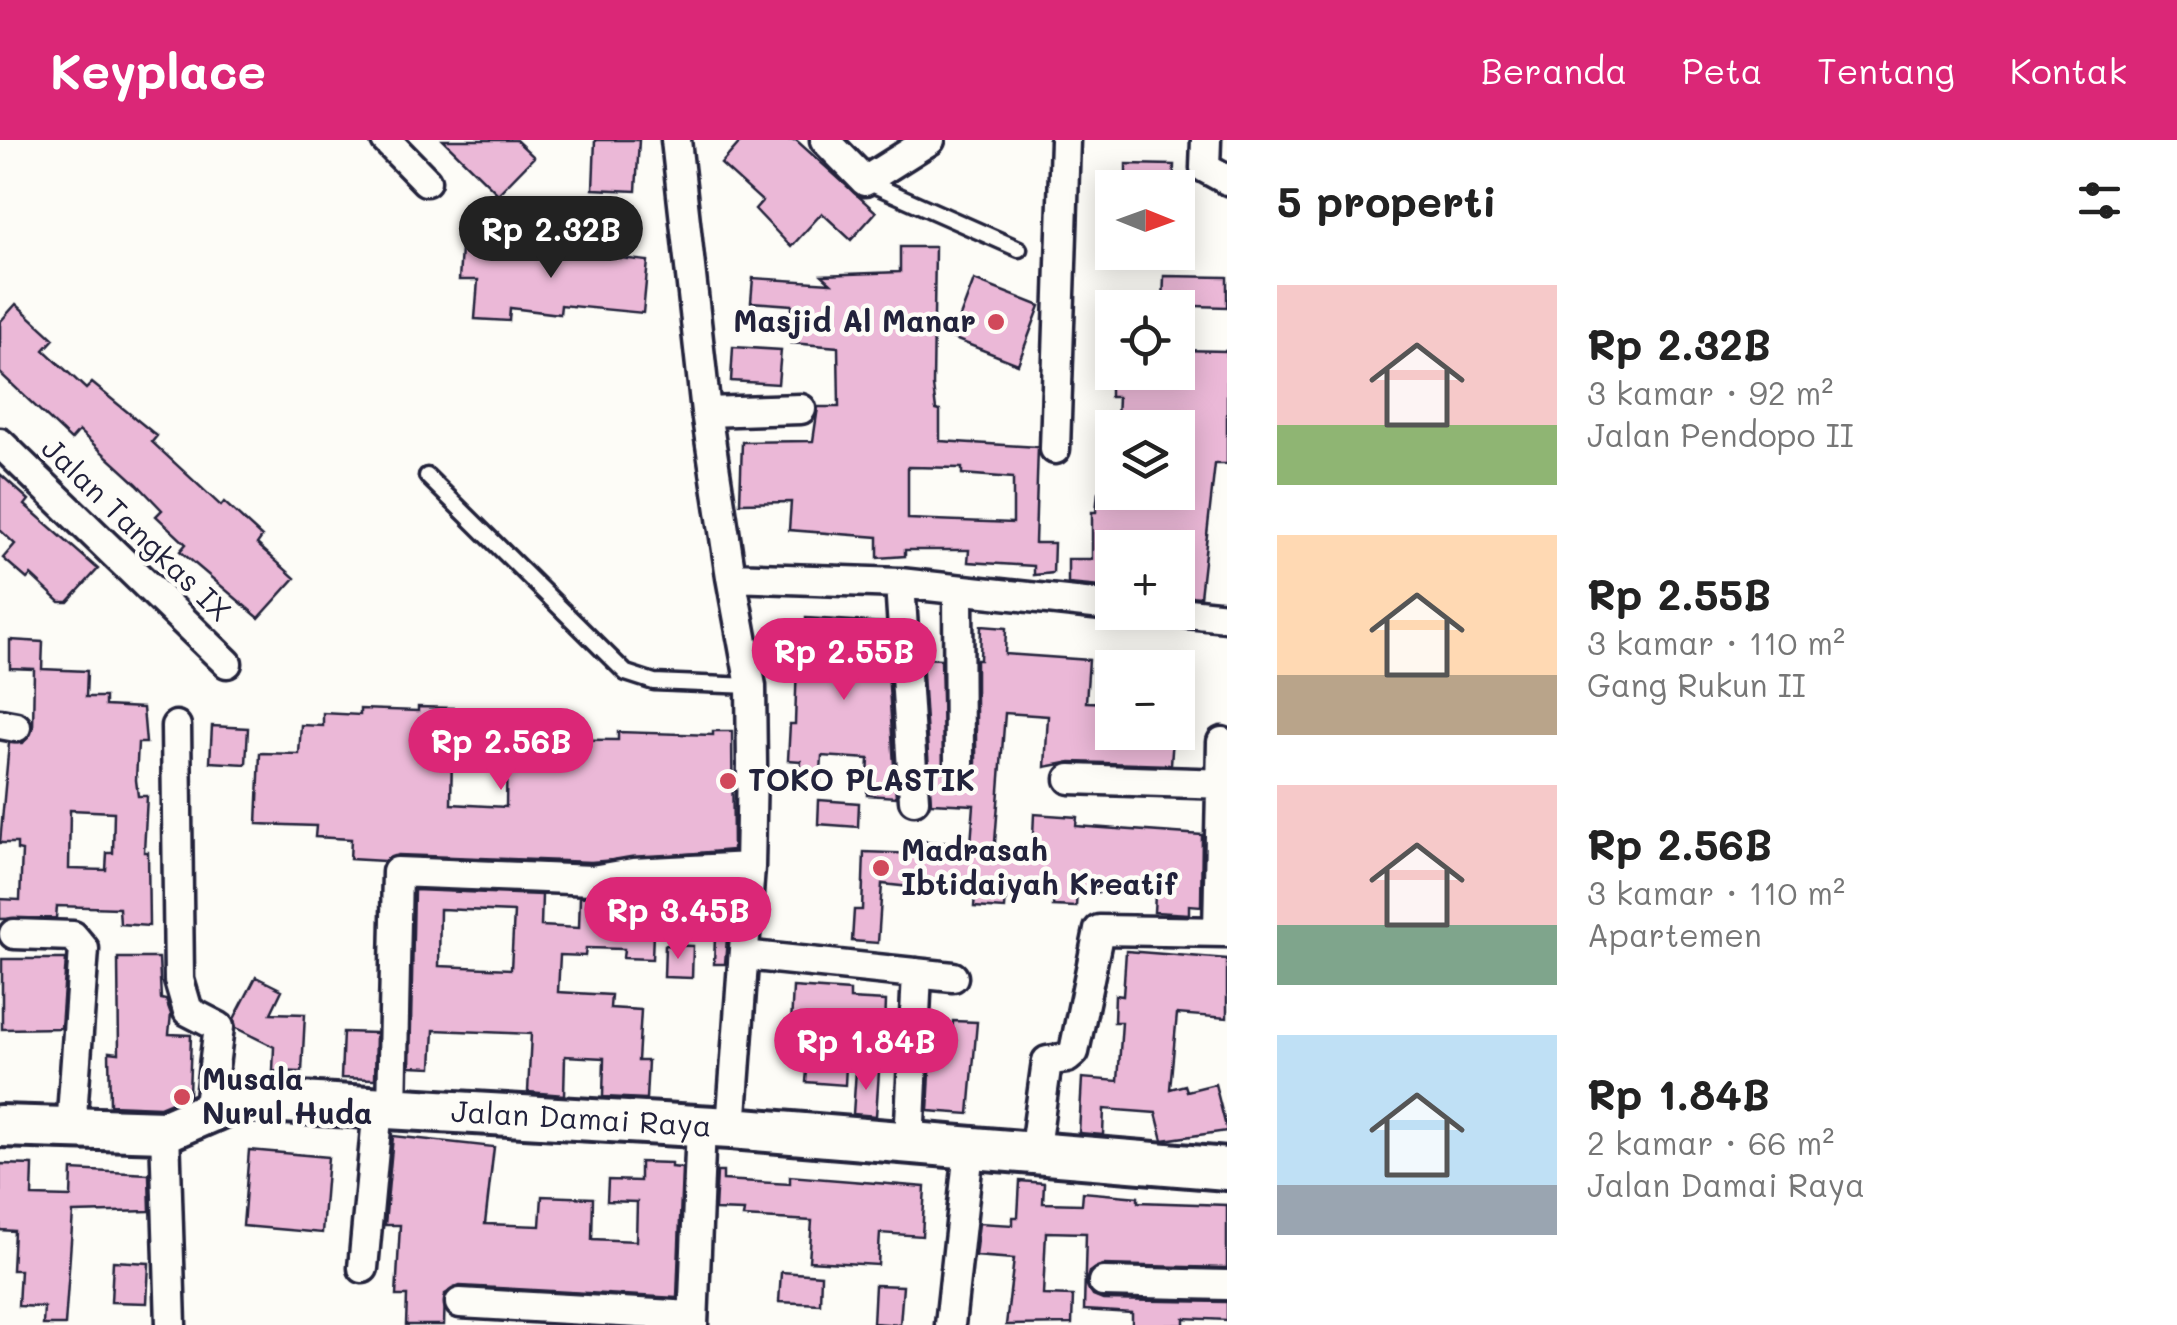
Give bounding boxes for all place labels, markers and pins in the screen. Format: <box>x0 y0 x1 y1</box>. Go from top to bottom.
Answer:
pin: Rp 2.32B <box>448 196 654 281</box>
place label: Masjid Al Manar <box>733 300 976 340</box>
marker: Masjid Al Manar <box>985 311 1007 333</box>
pin: Rp 2.55B <box>741 618 947 703</box>
pin: Rp 2.56B <box>398 708 604 793</box>
place label: TOKO PLASTIK <box>748 759 975 799</box>
marker: TOKO PLASTIK <box>717 770 739 792</box>
place label: Madrasah Ibtidaiyah Kreatif <box>901 829 1178 903</box>
marker: Madrasah Ibtidaiyah Kreatif <box>870 857 892 879</box>
pin: Rp 3.45B <box>575 877 781 962</box>
pin: Rp 1.84B <box>763 1008 969 1093</box>
place label: Musala Nurul Huda <box>202 1058 372 1132</box>
marker: Musala Nurul Huda <box>171 1086 193 1108</box>

